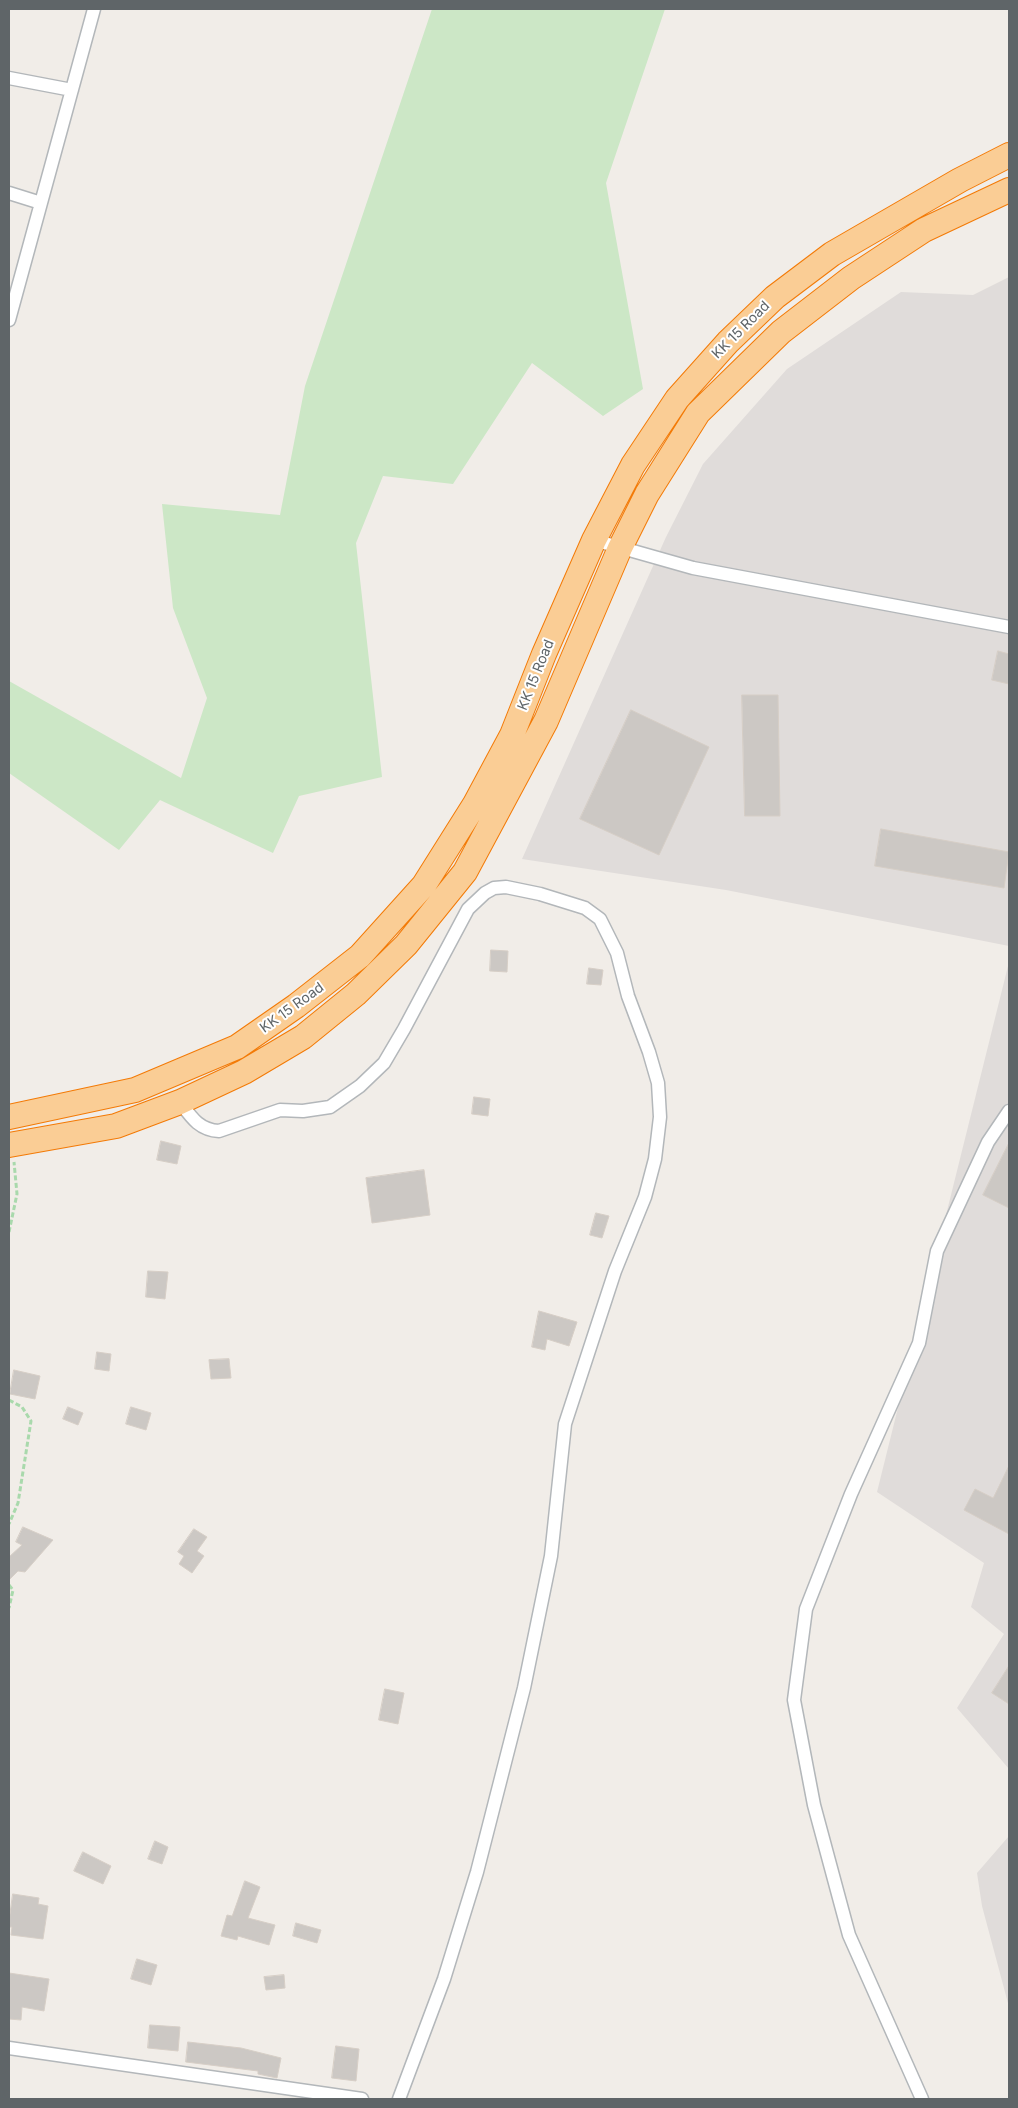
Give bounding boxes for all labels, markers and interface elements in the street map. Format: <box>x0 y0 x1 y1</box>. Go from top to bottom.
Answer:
street label: KK 15 Road <box>709 298 773 362</box>
street label: KK 15 Road <box>514 637 558 713</box>
street label: KK 15 Road <box>257 979 327 1037</box>

